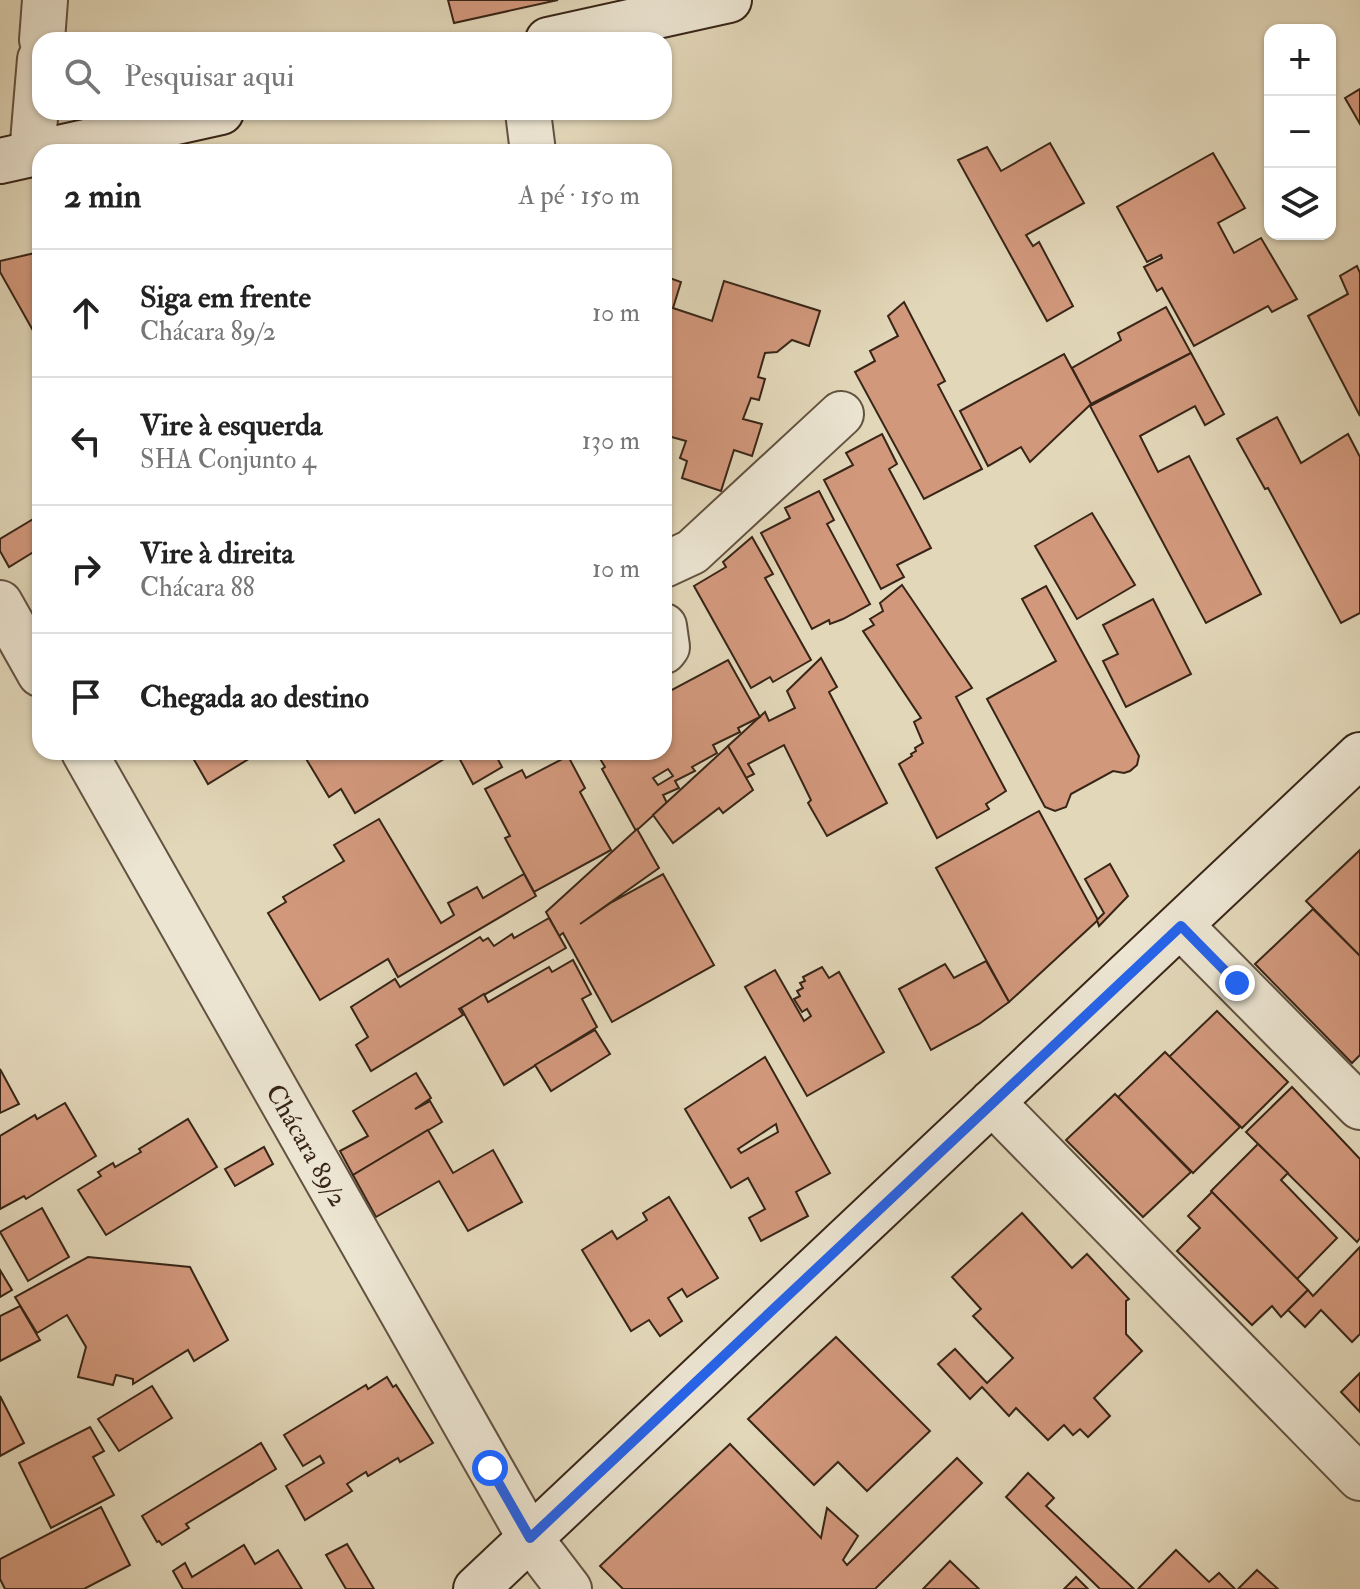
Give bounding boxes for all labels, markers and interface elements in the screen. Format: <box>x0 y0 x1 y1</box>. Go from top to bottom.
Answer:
map controls <box>1264 24 1336 240</box>
button: + <box>1264 24 1336 96</box>
search box <box>32 32 672 120</box>
icon: search <box>60 54 104 98</box>
text: Pesquisar aqui <box>124 58 294 95</box>
button: − <box>1264 96 1336 168</box>
button: layers <box>1264 168 1336 240</box>
text: 2 min <box>64 175 141 218</box>
text: A pé · 150 m <box>519 180 640 212</box>
text: Siga em frente <box>140 279 311 316</box>
icon: ahead <box>64 291 108 335</box>
text: 10 m <box>592 297 640 329</box>
text: Chácara 89/2 <box>140 316 276 348</box>
text: Vire à esquerda <box>140 407 322 444</box>
icon: left <box>64 419 108 463</box>
text: 130 m <box>582 425 640 457</box>
text: SHA Conjunto 4 <box>140 444 316 476</box>
text: Vire à direita <box>140 535 294 572</box>
icon: right <box>64 547 108 591</box>
text: 10 m <box>592 553 640 585</box>
text: Chácara 88 <box>140 572 255 604</box>
icon: arrive <box>64 675 108 719</box>
text: Chegada ao destino <box>140 679 369 716</box>
route end <box>1219 965 1255 1001</box>
street label: Chácara 89/2 <box>258 1079 354 1212</box>
route start <box>472 1450 508 1486</box>

